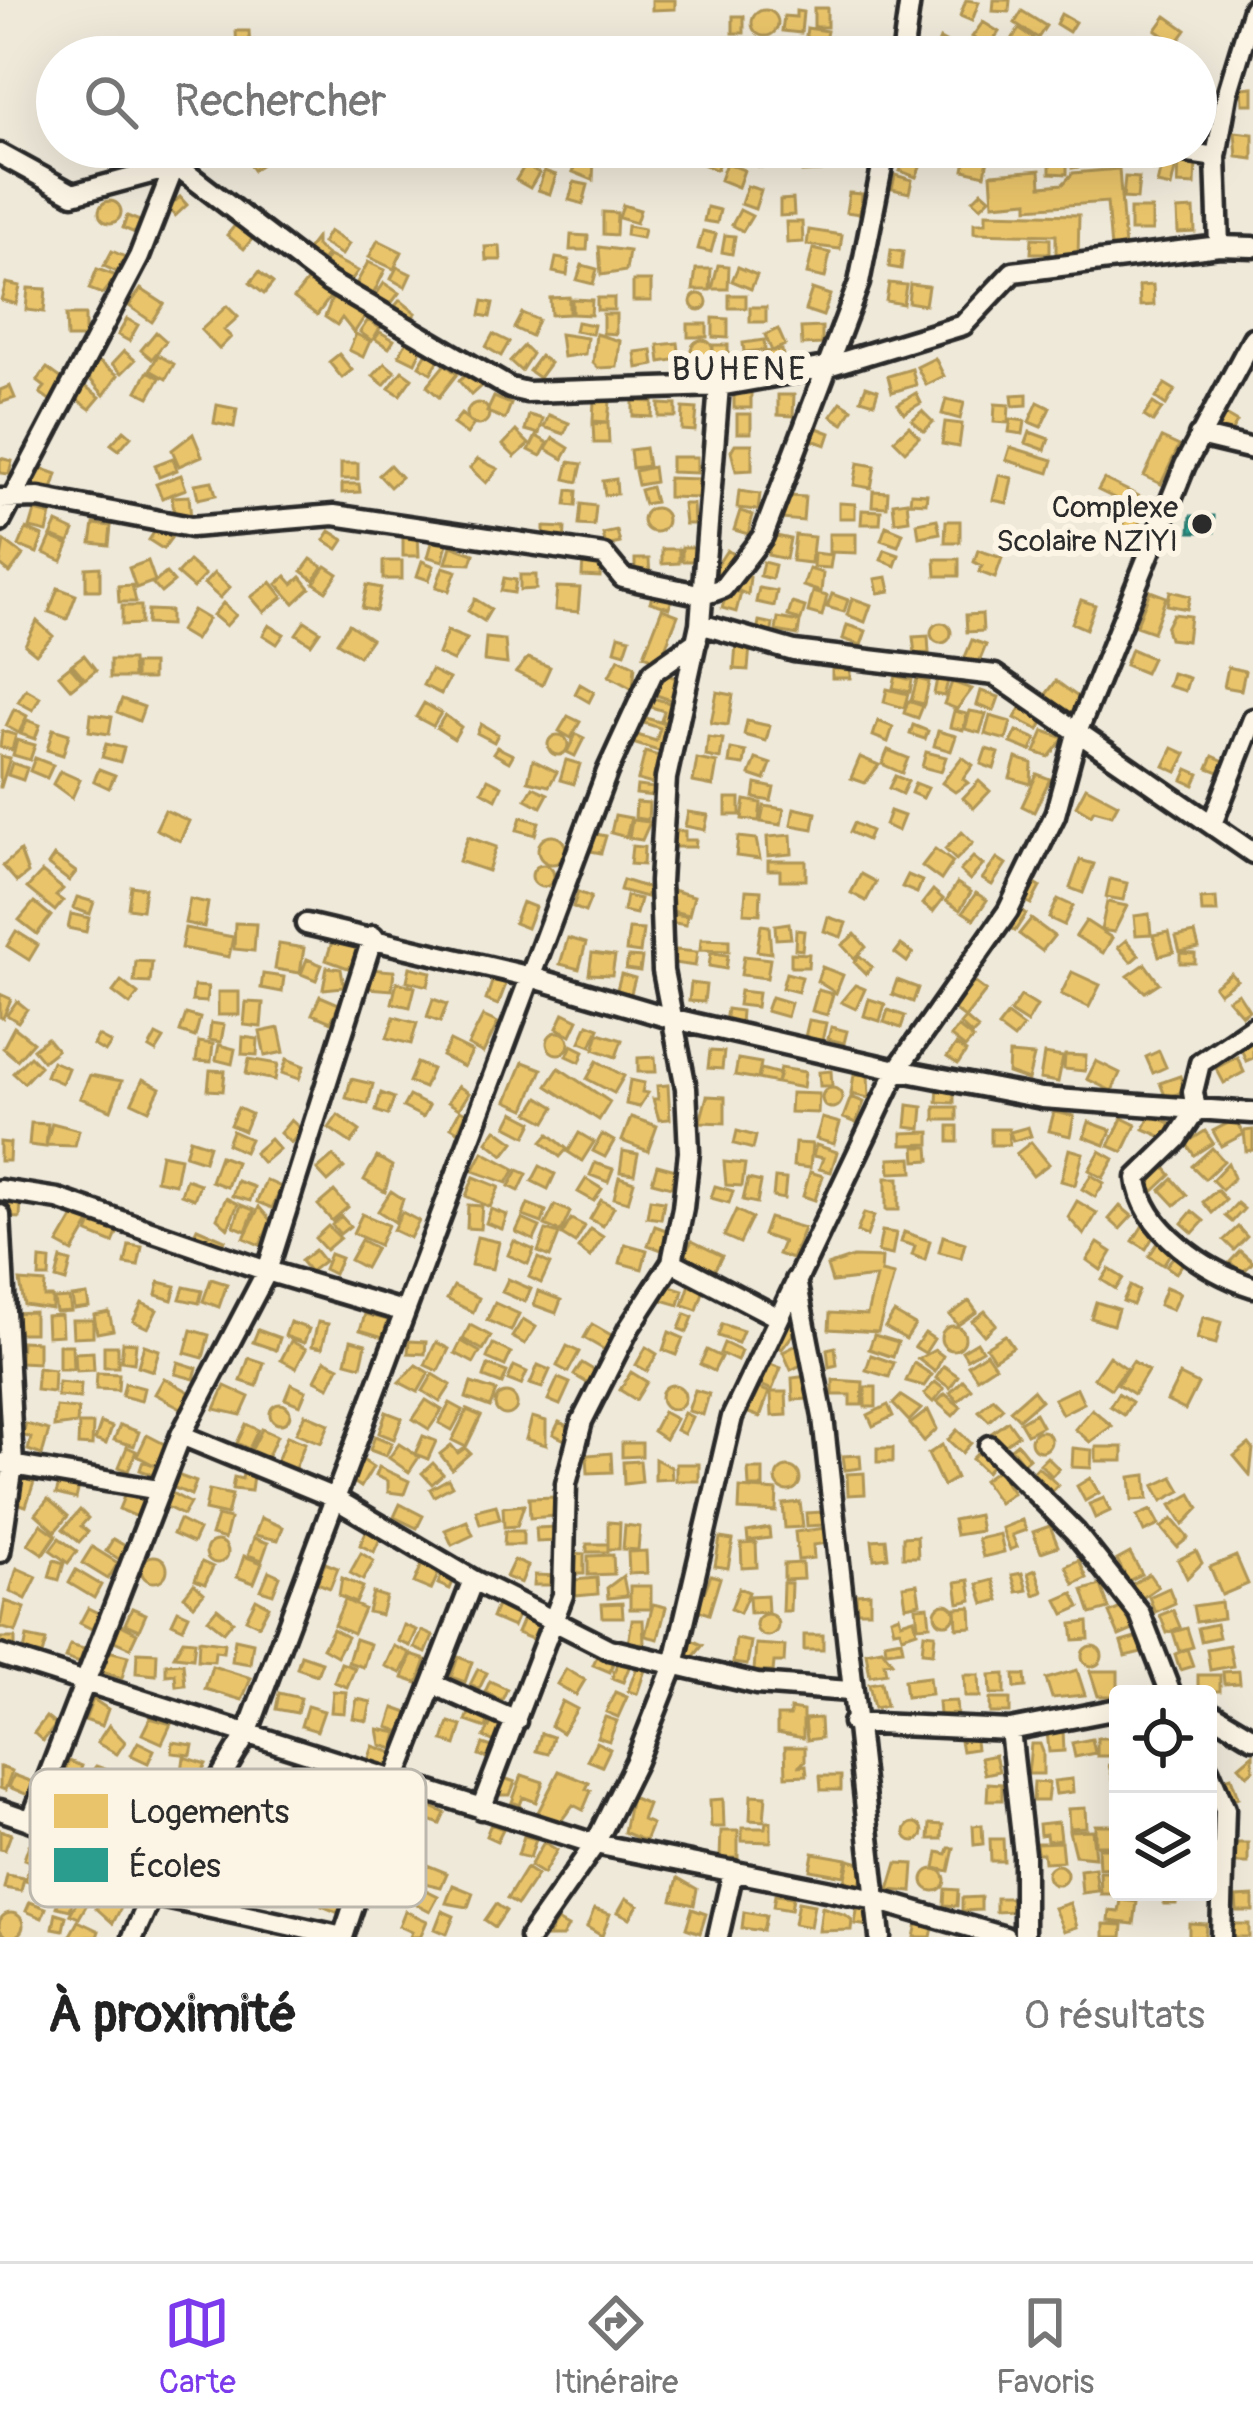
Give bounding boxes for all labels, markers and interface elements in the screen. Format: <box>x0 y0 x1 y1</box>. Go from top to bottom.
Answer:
search box <box>36 36 1217 168</box>
icon: search <box>78 69 144 135</box>
text: Rechercher <box>174 74 387 130</box>
district label: BUHENE <box>672 349 808 390</box>
place label: Complexe Scolaire NZIYI <box>996 489 1178 560</box>
marker: Complexe Scolaire NZIYI <box>1189 511 1215 537</box>
map controls <box>1109 1685 1217 1901</box>
button: locate <box>1109 1685 1217 1793</box>
legend <box>30 1769 426 1907</box>
text: Logements <box>129 1792 289 1833</box>
button: layers <box>1109 1793 1217 1901</box>
text: Écoles <box>129 1846 221 1887</box>
text: À proximité <box>48 1983 297 2047</box>
text: 0 résultats <box>1024 1991 1205 2040</box>
tab: Carte <box>159 2290 236 2403</box>
tab: Itinéraire <box>554 2290 678 2403</box>
tab: Favoris <box>996 2290 1094 2403</box>

